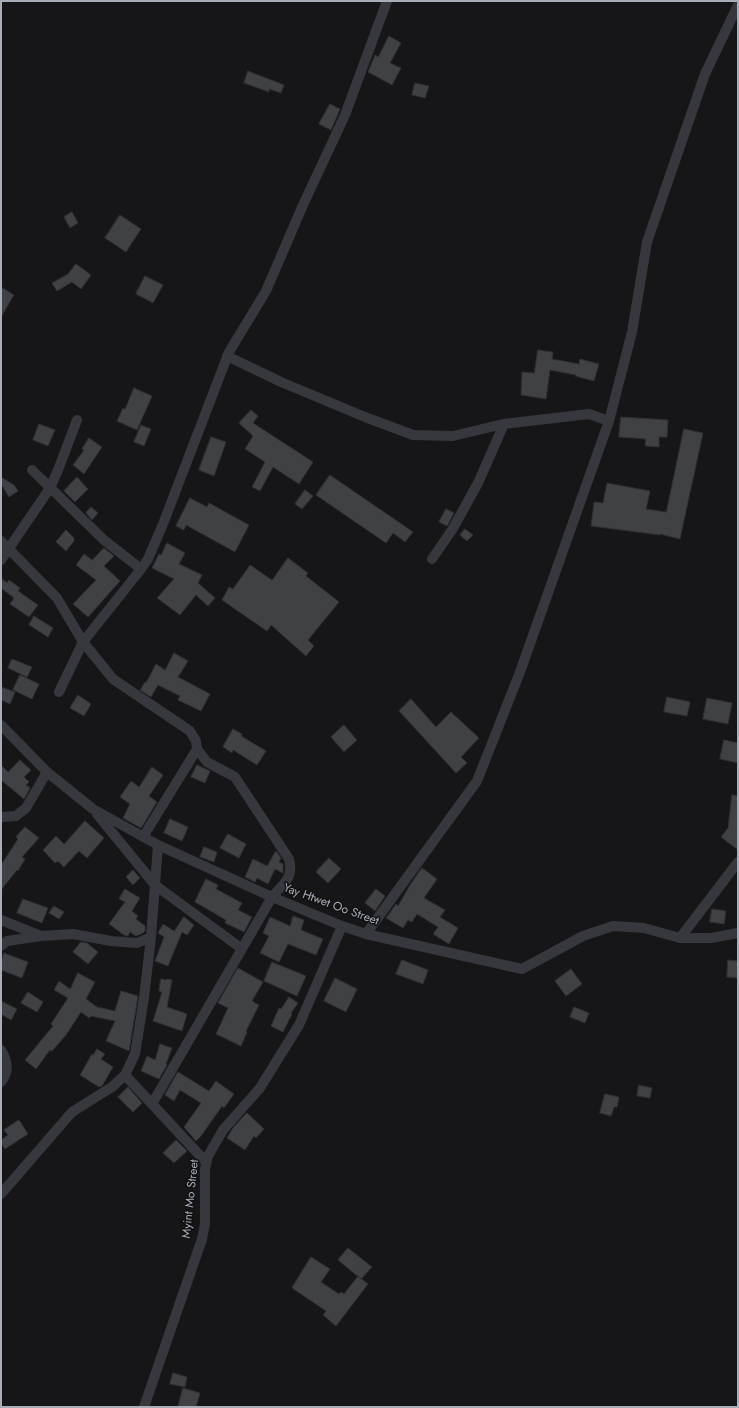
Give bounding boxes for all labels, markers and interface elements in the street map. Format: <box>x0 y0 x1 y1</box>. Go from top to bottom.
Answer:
street label: Yay Htwet Oo Street <box>281 881 381 929</box>
street label: Myint Mo Street <box>180 1159 202 1239</box>

